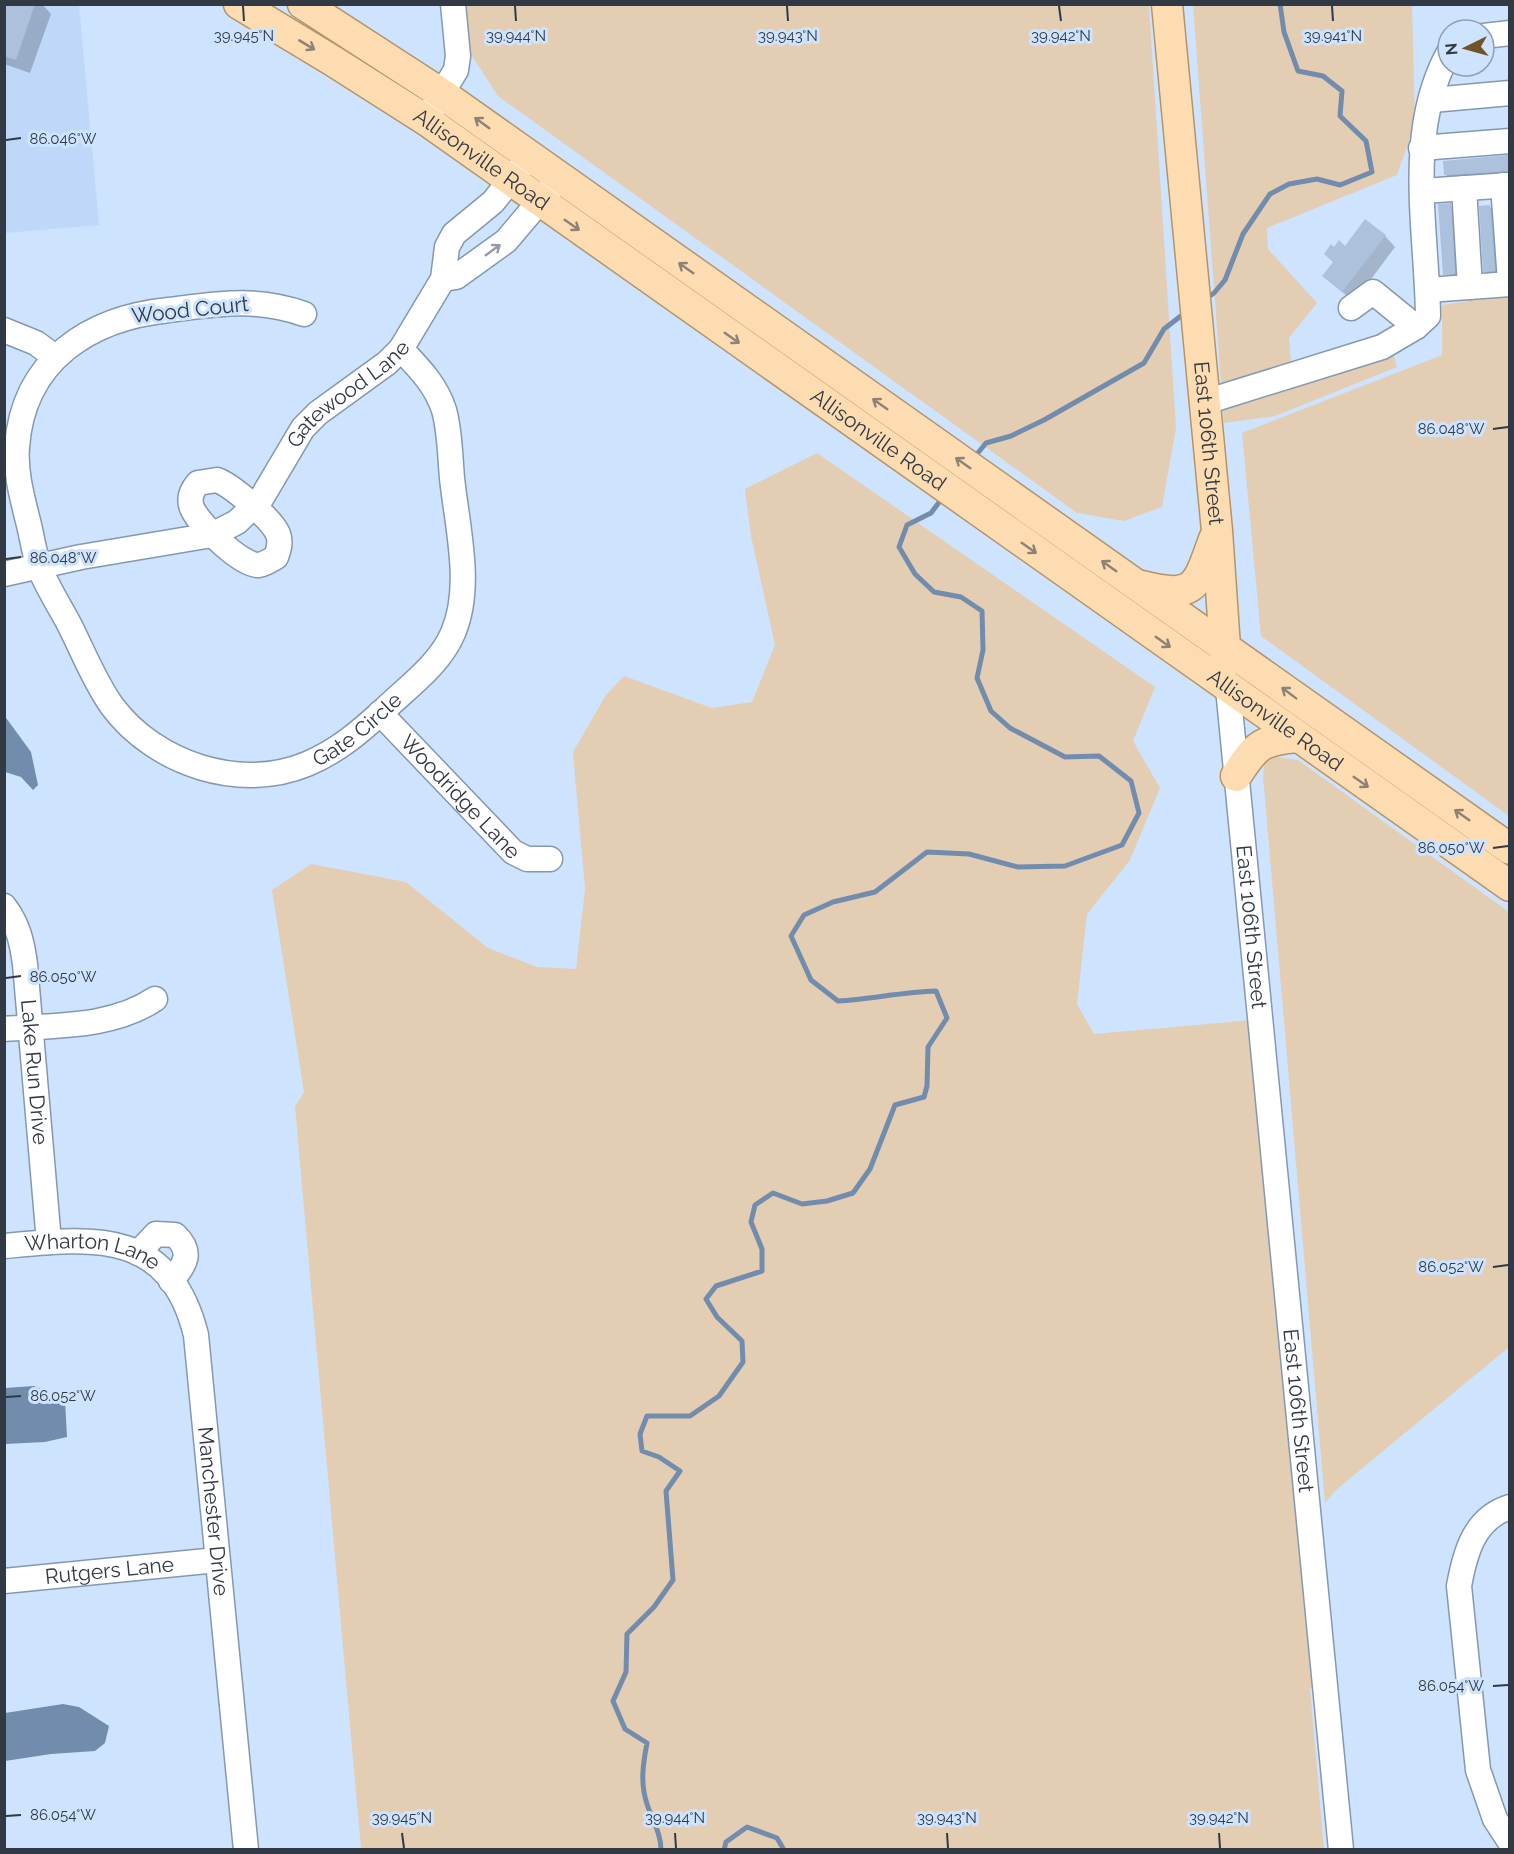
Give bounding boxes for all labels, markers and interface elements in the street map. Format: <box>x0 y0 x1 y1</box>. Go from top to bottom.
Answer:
north arrow <box>1436 18 1496 78</box>
text: 39.945°N <box>214 27 274 45</box>
text: 39.944°N <box>486 27 546 45</box>
text: 39.943°N <box>758 27 818 45</box>
text: 39.942°N <box>1031 27 1091 45</box>
text: 39.941°N <box>1304 27 1362 45</box>
one-way arrow <box>298 39 315 51</box>
text: N <box>1442 42 1462 56</box>
street label: Allisonville Road <box>409 103 554 215</box>
one-way arrow <box>474 117 490 129</box>
text: 86.046°W <box>30 130 97 148</box>
one-way arrow <box>564 219 580 231</box>
one-way arrow <box>484 244 500 257</box>
one-way arrow <box>679 262 695 274</box>
street label: Wood Court <box>130 291 250 328</box>
one-way arrow <box>723 332 739 344</box>
street label: Gatewood Lane <box>281 336 415 452</box>
street label: East 106th Street <box>1189 360 1229 526</box>
street label: Allisonville Road <box>806 383 951 496</box>
one-way arrow <box>872 398 888 410</box>
text: 86.048°W <box>1418 420 1485 438</box>
one-way arrow <box>956 457 972 469</box>
one-way arrow <box>1020 542 1036 554</box>
text: 86.048°W <box>30 549 97 567</box>
one-way arrow <box>1102 560 1118 572</box>
one-way arrow <box>1154 636 1170 648</box>
street label: Allisonville Road <box>1203 663 1348 776</box>
one-way arrow <box>1281 686 1297 699</box>
street label: Gate Circle <box>308 687 406 772</box>
street label: Woodridge Lane <box>395 729 526 864</box>
one-way arrow <box>1352 776 1369 788</box>
one-way arrow <box>1454 809 1470 821</box>
text: 86.050°W <box>1418 839 1485 857</box>
street label: East 106th Street <box>1231 844 1272 1010</box>
text: 86.050°W <box>30 968 97 986</box>
street label: Lake Run Drive <box>16 998 54 1146</box>
street label: Wharton Lane <box>24 1228 165 1275</box>
text: 86.052°W <box>1418 1258 1484 1276</box>
street label: East 106th Street <box>1278 1328 1319 1493</box>
text: 86.052°W <box>30 1387 96 1405</box>
street label: Manchester Drive <box>193 1425 234 1597</box>
street label: Rutgers Lane <box>44 1551 175 1589</box>
text: 86.054°W <box>1418 1677 1484 1695</box>
text: 86.054°W <box>30 1806 96 1824</box>
text: 39.945°N <box>372 1809 432 1827</box>
text: 39.944°N <box>645 1809 705 1827</box>
text: 39.943°N <box>917 1809 977 1827</box>
text: 39.942°N <box>1189 1809 1249 1827</box>

